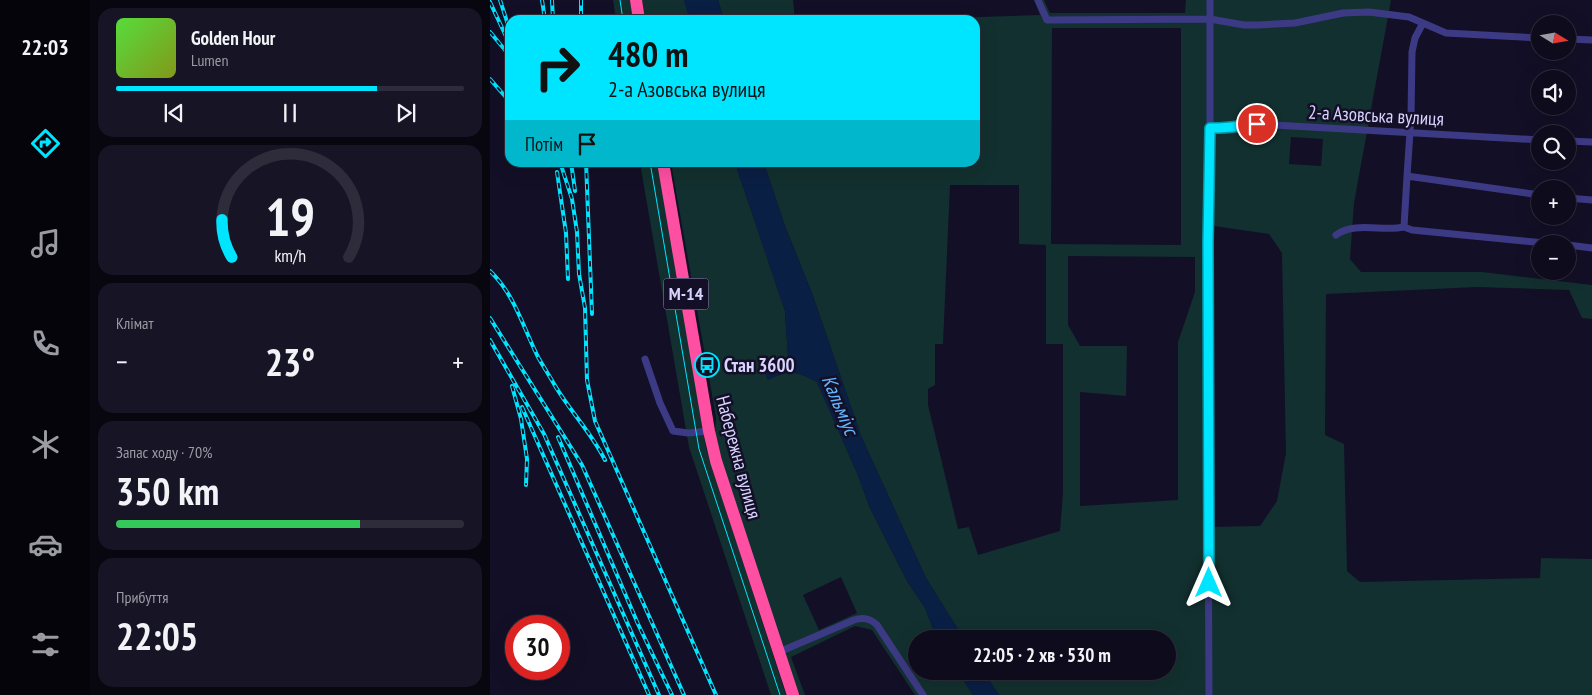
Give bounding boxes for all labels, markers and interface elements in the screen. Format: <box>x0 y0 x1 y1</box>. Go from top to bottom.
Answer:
north arrow <box>1531 15 1576 60</box>
map controls <box>1531 15 1576 280</box>
text: Golden Hour <box>191 26 275 50</box>
text: 480 m <box>608 31 689 77</box>
text: 22:03 <box>21 33 69 61</box>
icon: right <box>525 35 590 100</box>
text: Lumen <box>191 50 228 70</box>
button: sound <box>1531 70 1576 115</box>
text: 2-а Азовська вулиця <box>608 75 765 103</box>
icon: previous <box>160 99 188 127</box>
icon: pause <box>276 99 304 127</box>
icon: next <box>392 99 420 127</box>
street label: 2-а Азовська вулиця <box>1307 99 1445 131</box>
pin <box>1236 103 1278 145</box>
icon: arrive <box>1243 110 1271 138</box>
button: search <box>1531 125 1576 170</box>
icon: directions <box>28 126 63 161</box>
icon: arrive <box>573 130 601 158</box>
text: Потім <box>525 132 563 156</box>
button: + <box>1531 180 1576 225</box>
text: 19 <box>265 183 315 250</box>
icon: music <box>28 226 63 261</box>
button: − <box>1531 235 1576 280</box>
text: km/h <box>274 244 306 267</box>
road number: М-14 <box>664 278 708 310</box>
text: Клімат <box>116 313 154 333</box>
icon: phone <box>28 326 63 361</box>
text: 23° <box>265 337 315 386</box>
text: − <box>116 343 128 380</box>
text: + <box>452 343 464 380</box>
bus stop icon: Стан 3600 <box>694 352 720 378</box>
place label: Стан 3600 <box>724 353 795 377</box>
water label: Кальміус <box>816 371 865 441</box>
street label: Набережна вулиця <box>711 393 767 521</box>
icon: climate <box>28 427 63 462</box>
text: Запас ходу · 70% <box>116 442 212 462</box>
text: 350 km <box>116 466 219 515</box>
icon: car <box>28 527 63 562</box>
position arrow <box>1182 556 1234 608</box>
text: Прибуття <box>116 587 168 607</box>
text: 22:05 <box>116 611 198 660</box>
speed limit sign: 30 <box>505 615 570 680</box>
icon: filters <box>28 627 63 662</box>
text: 22:05 · 2 хв · 530 m <box>973 643 1111 667</box>

